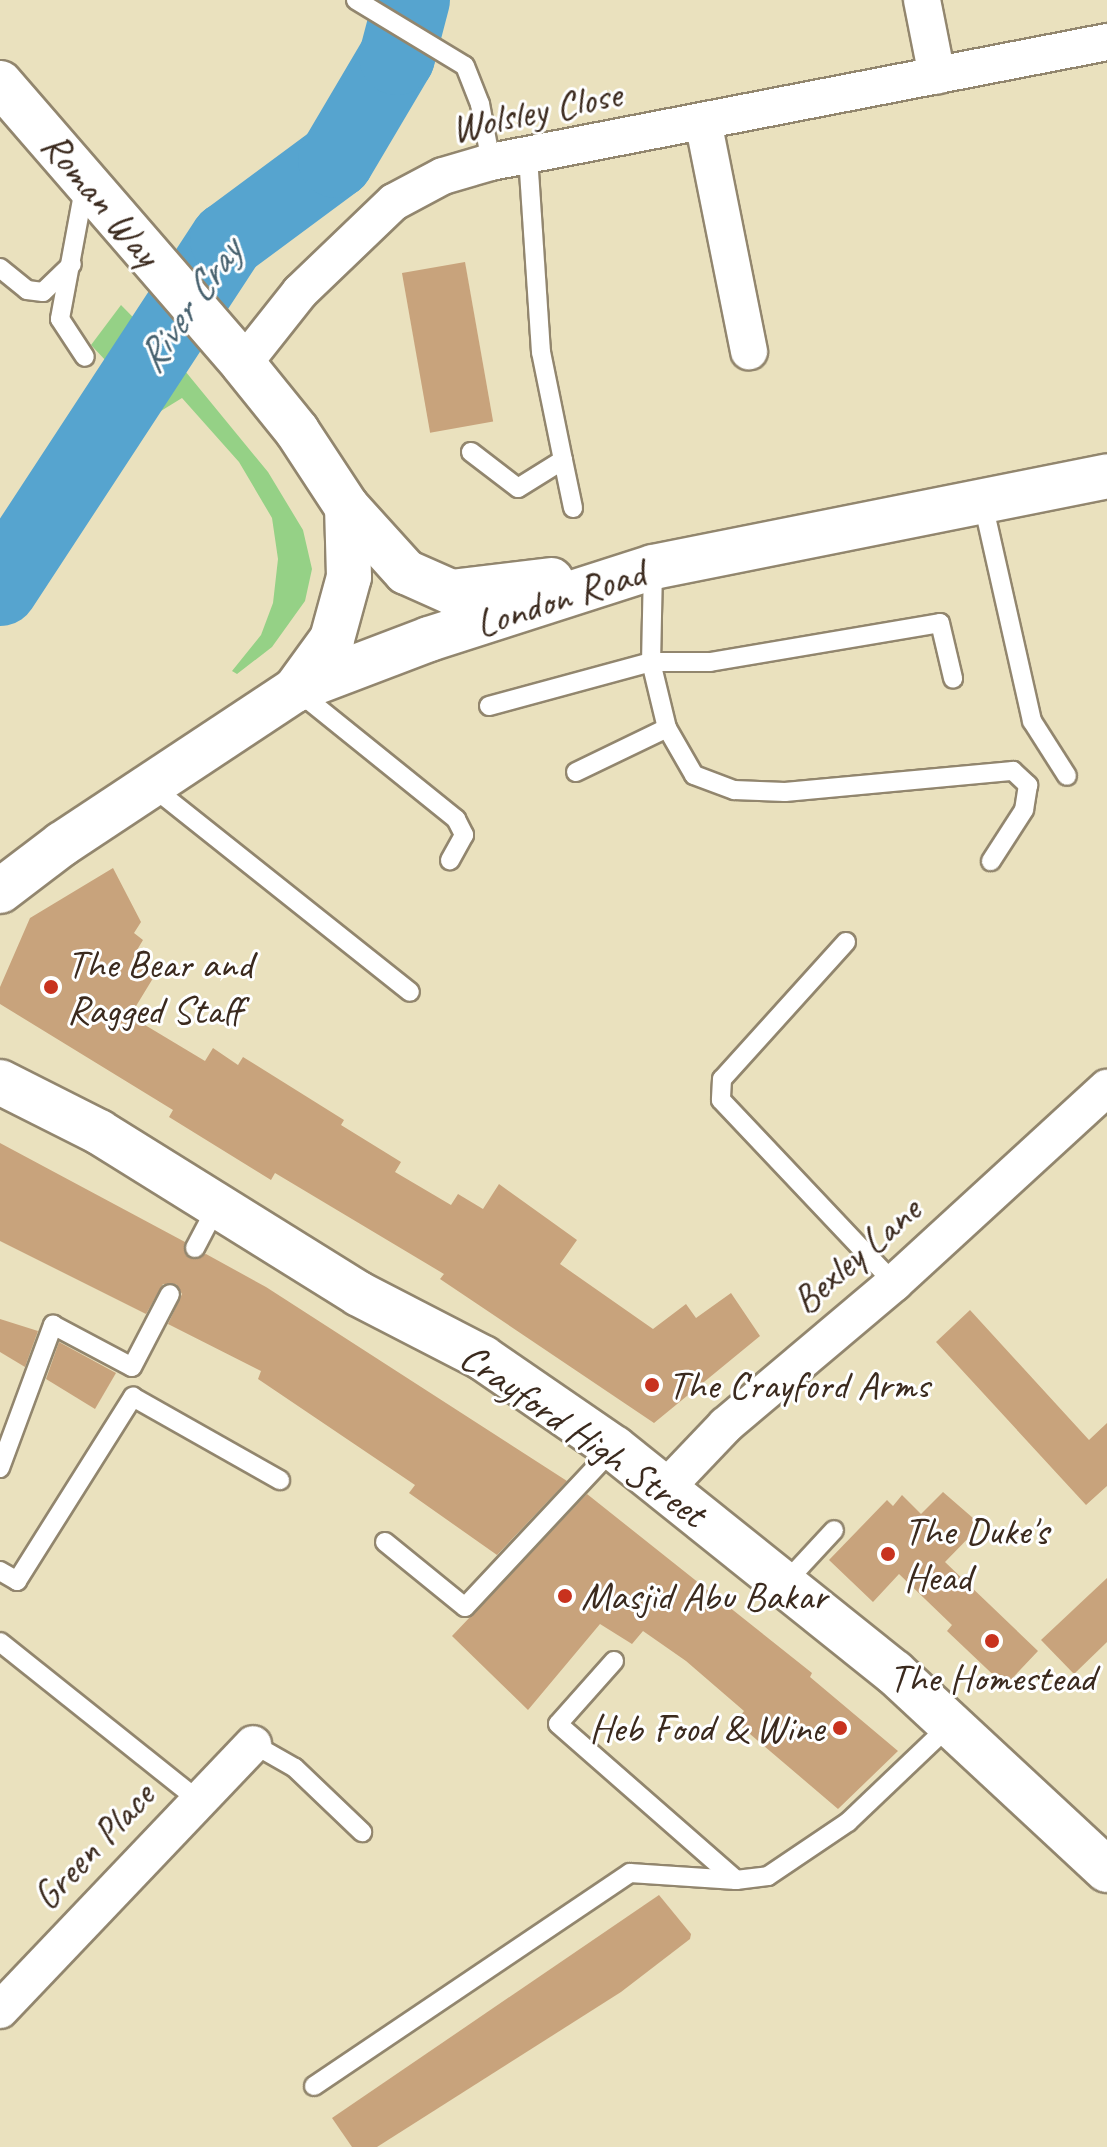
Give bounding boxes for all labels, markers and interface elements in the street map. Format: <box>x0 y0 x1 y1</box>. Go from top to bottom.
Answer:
street label: Wolsley Close <box>446 70 626 152</box>
street label: Roman Way <box>31 122 171 276</box>
water label: River Cray <box>125 230 253 382</box>
street label: London Road <box>470 548 650 648</box>
place label: The Bear and Ragged Staff <box>67 940 252 1034</box>
marker: The Bear and Ragged Staff <box>42 978 60 996</box>
street label: Bexley Lane <box>781 1186 931 1324</box>
street label: Crayford High Street <box>451 1332 715 1538</box>
place label: The Crayford Arms <box>668 1361 930 1409</box>
marker: The Crayford Arms <box>643 1376 661 1394</box>
place label: The Duke's Head <box>904 1507 1049 1601</box>
marker: The Duke's Head <box>879 1545 897 1563</box>
place label: Masjid Abu Bakar <box>581 1572 827 1620</box>
marker: Masjid Abu Bakar <box>556 1587 574 1605</box>
marker: The Homestead <box>983 1632 1001 1650</box>
place label: The Homestead <box>889 1654 1095 1702</box>
place label: Heb Food & Wine <box>590 1704 824 1752</box>
marker: Heb Food & Wine <box>831 1719 849 1737</box>
street label: Green Place <box>22 1772 164 1920</box>

